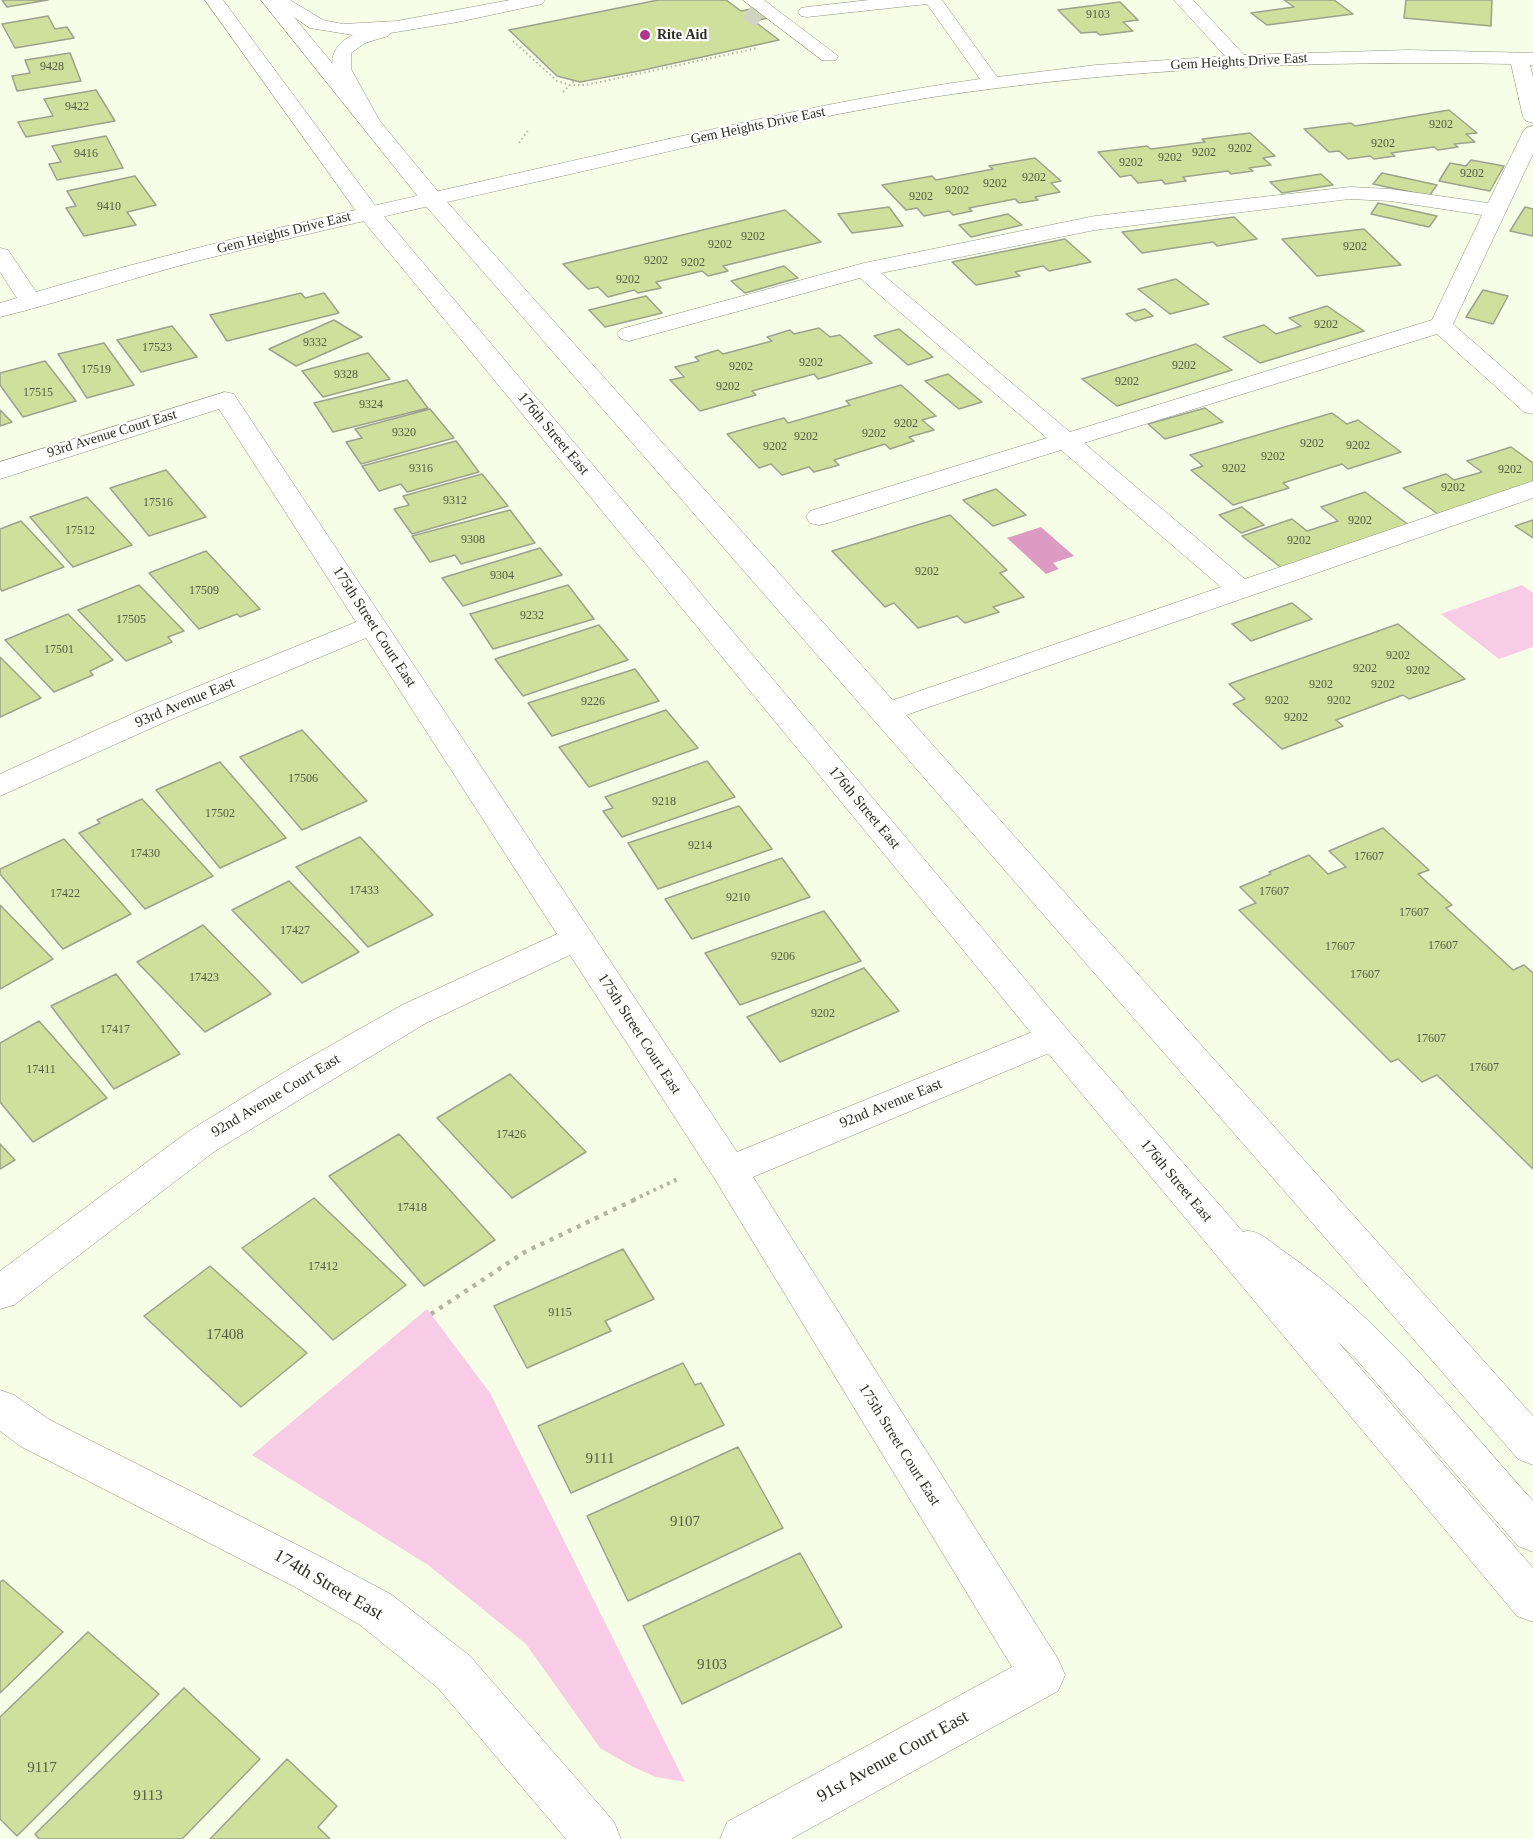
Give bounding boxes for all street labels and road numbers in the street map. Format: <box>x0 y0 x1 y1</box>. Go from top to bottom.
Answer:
street label: Gem Heights Drive East <box>1170 50 1308 74</box>
street label: Gem Heights Drive East <box>689 104 827 148</box>
street label: Gem Heights Drive East <box>215 208 353 258</box>
street label: 176th Street East <box>513 389 593 479</box>
street label: 93rd Avenue Court East <box>45 406 179 462</box>
street label: 175th Street Court East <box>328 563 420 691</box>
street label: 93rd Avenue East <box>133 674 237 732</box>
street label: 176th Street East <box>824 763 904 853</box>
street label: 175th Street Court East <box>593 970 685 1098</box>
street label: 92nd Avenue Court East <box>208 1050 344 1142</box>
street label: 92nd Avenue East <box>837 1075 945 1133</box>
street label: 176th Street East <box>1136 1136 1216 1226</box>
street label: 175th Street Court East <box>854 1381 944 1509</box>
street label: 174th Street East <box>269 1545 387 1625</box>
street label: 91st Avenue Court East <box>813 1706 973 1808</box>

